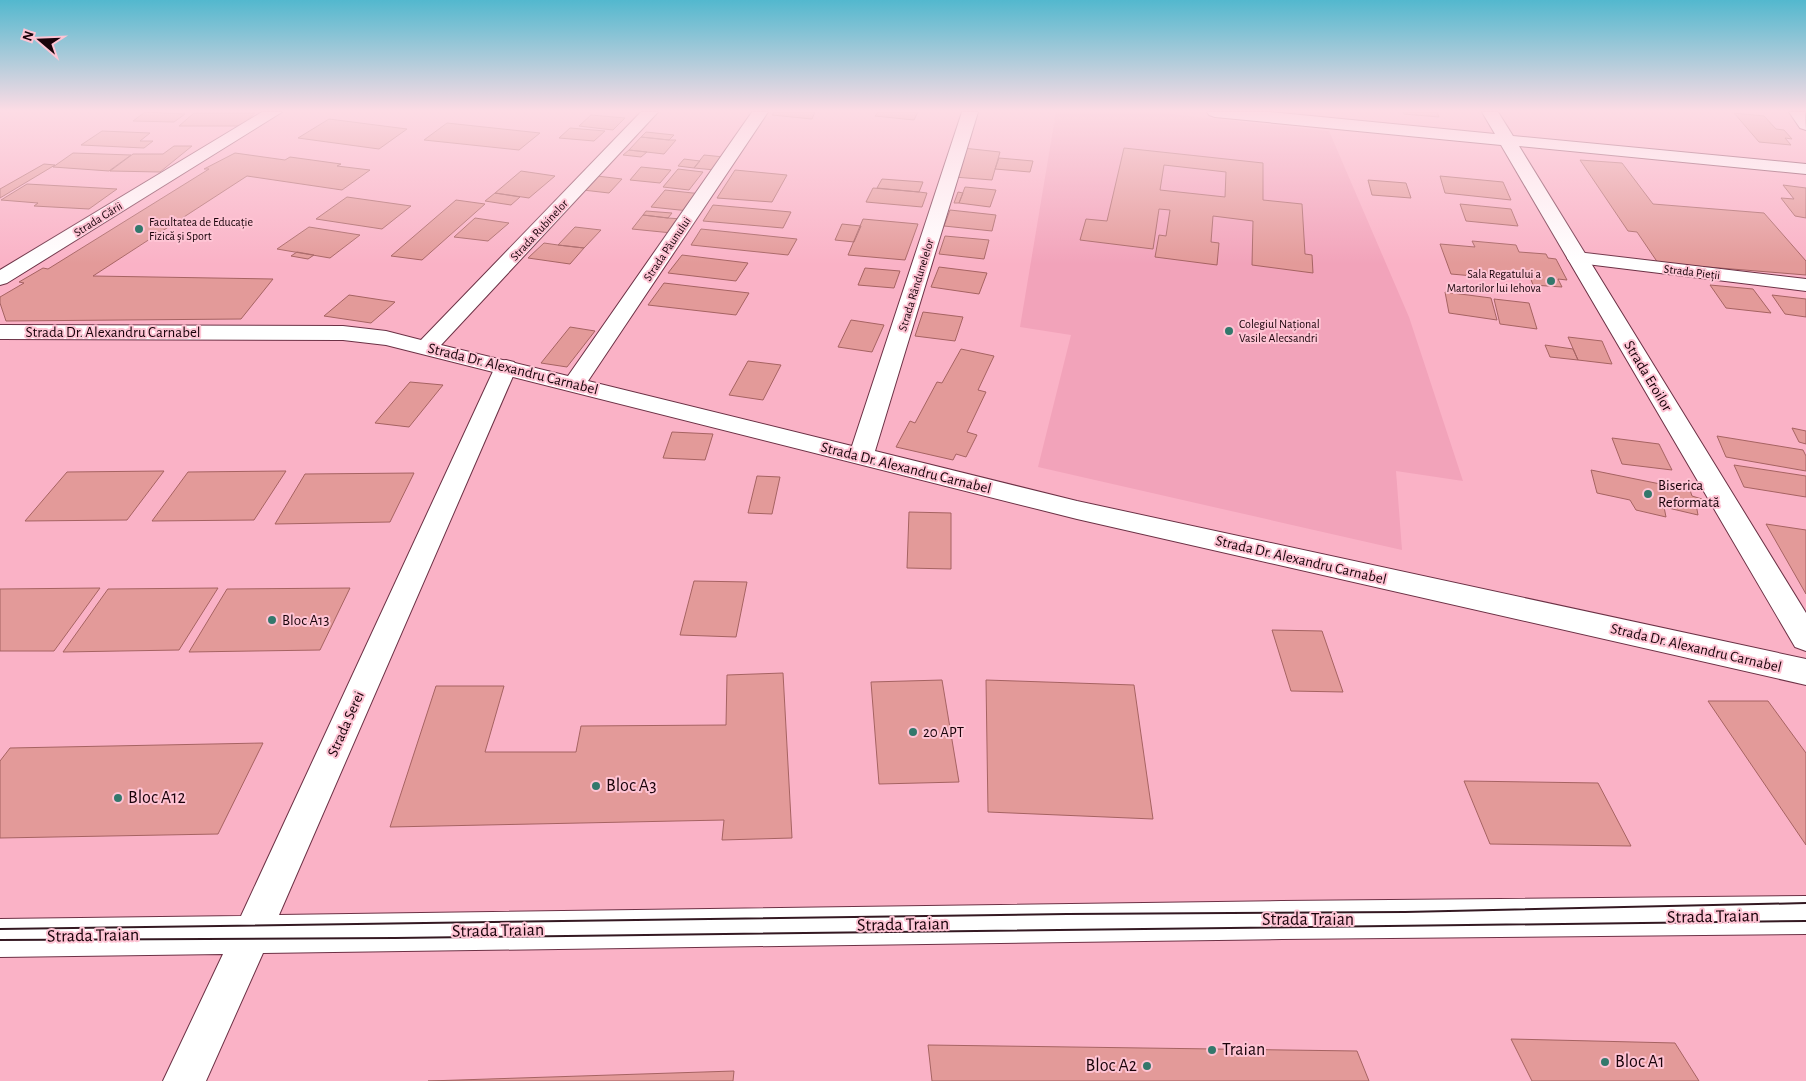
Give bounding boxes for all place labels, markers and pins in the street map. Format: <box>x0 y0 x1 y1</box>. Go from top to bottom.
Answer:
place label: Facultatea de Educație Fizică și Sport <box>149 216 253 244</box>
marker: Facultatea de Educație Fizică și Sport <box>133 223 145 235</box>
place label: Sala Regatului a Martorilor lui Iehova <box>1447 268 1541 294</box>
marker: Sala Regatului a Martorilor lui Iehova <box>1545 275 1557 287</box>
place label: Colegiul Național Vasile Alecsandri <box>1239 318 1320 344</box>
marker: Colegiul Național Vasile Alecsandri <box>1223 325 1235 337</box>
place label: Biserica Reformată <box>1658 478 1720 510</box>
marker: Biserica Reformată <box>1642 488 1654 500</box>
place label: Bloc A13 <box>282 613 329 628</box>
marker: Bloc A13 <box>266 614 278 626</box>
place label: 20 APT <box>923 725 965 740</box>
marker: 20 APT <box>907 726 919 738</box>
place label: Bloc A3 <box>606 777 657 795</box>
marker: Bloc A3 <box>590 780 602 792</box>
place label: Bloc A12 <box>128 789 186 807</box>
marker: Bloc A12 <box>112 792 124 804</box>
place label: Traian <box>1222 1041 1265 1059</box>
marker: Traian <box>1206 1044 1218 1056</box>
place label: Bloc A1 <box>1615 1053 1664 1071</box>
marker: Bloc A1 <box>1599 1056 1611 1068</box>
place label: Bloc A2 <box>1086 1057 1137 1075</box>
marker: Bloc A2 <box>1141 1060 1153 1072</box>

